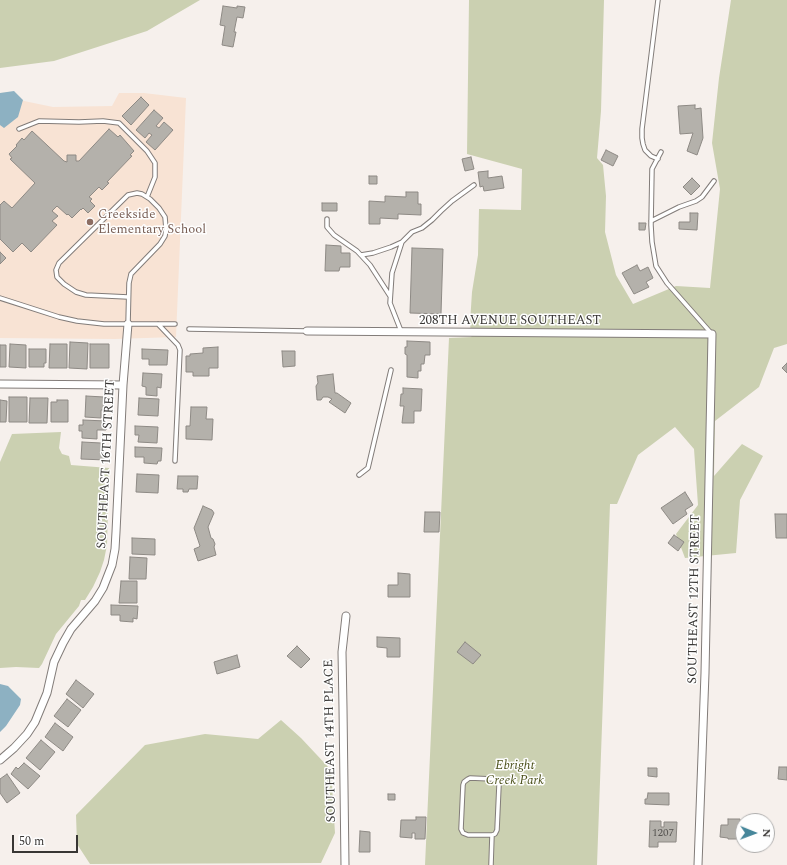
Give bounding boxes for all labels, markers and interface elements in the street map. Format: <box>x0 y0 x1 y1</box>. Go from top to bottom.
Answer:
place label: Creekside Elementary School <box>98 207 206 238</box>
marker: Creekside Elementary School <box>85 217 95 227</box>
street label: 208TH AVENUE SOUTHEAST <box>419 313 601 329</box>
street label: SOUTHEAST 16TH STREET <box>95 379 119 549</box>
street label: SOUTHEAST 12TH STREET <box>686 514 704 684</box>
street label: SOUTHEAST 14TH PLACE <box>322 659 340 823</box>
park label: Ebright Creek Park <box>486 758 544 789</box>
north arrow <box>735 813 775 853</box>
scale bar <box>14 827 80 853</box>
house number: 1207 <box>652 827 674 841</box>
text: N <box>758 829 775 838</box>
text: 50 m <box>19 832 44 851</box>

